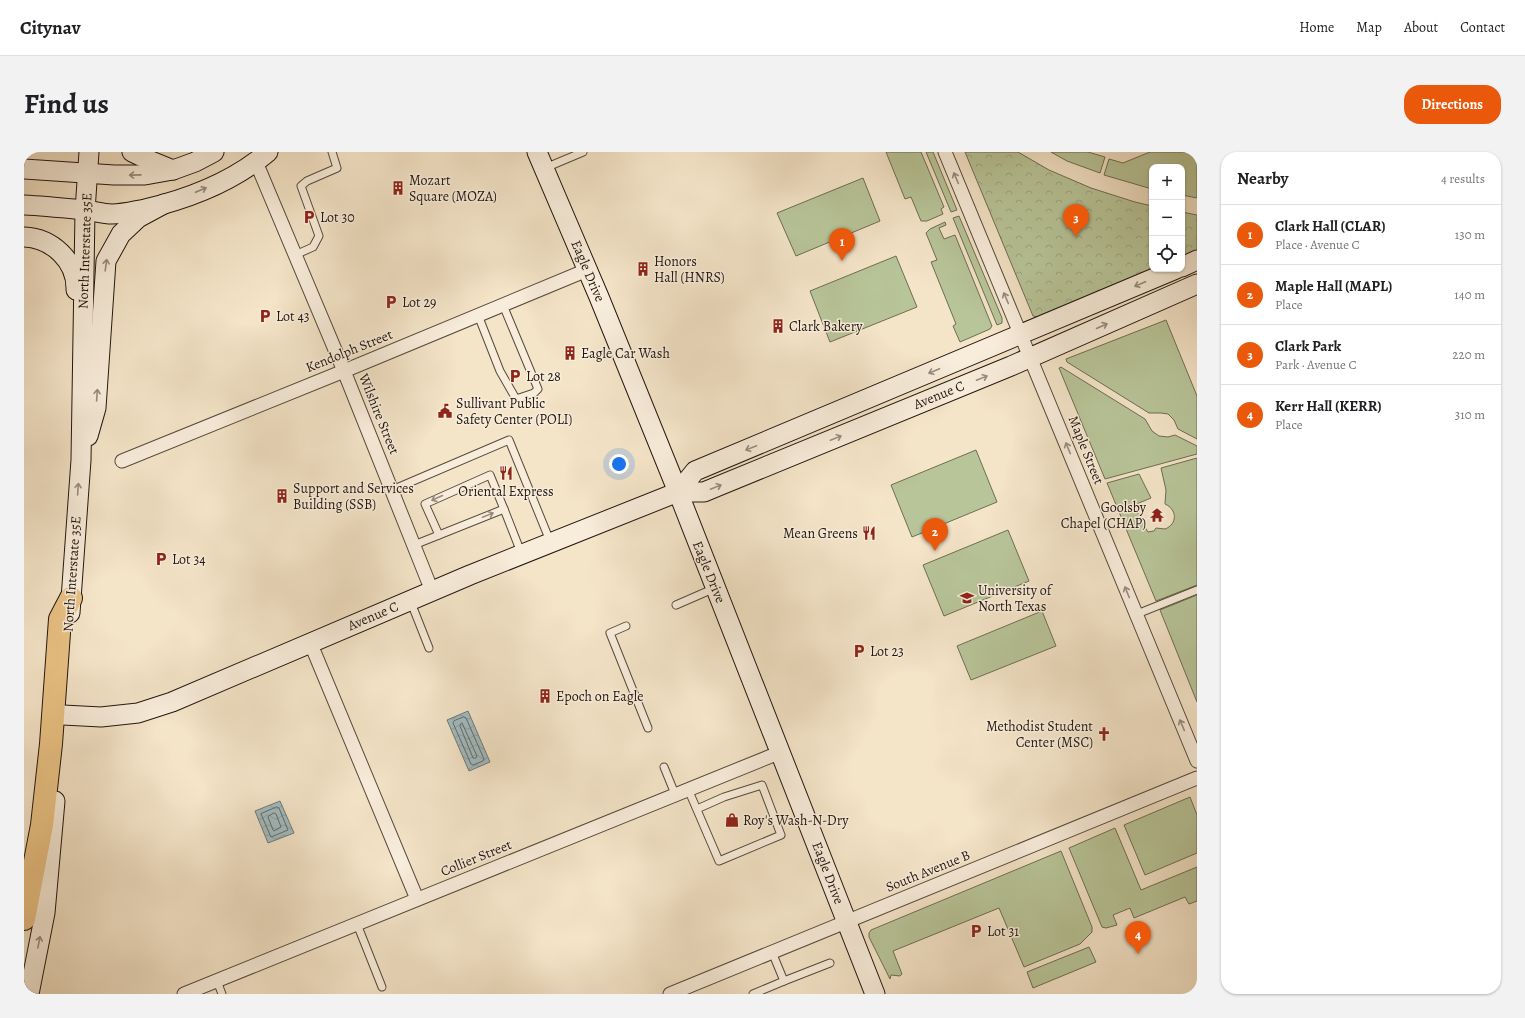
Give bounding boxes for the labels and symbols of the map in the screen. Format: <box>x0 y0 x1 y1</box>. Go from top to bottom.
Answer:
one-way arrow <box>129 171 142 179</box>
place label: Mozart Square (MOZA) <box>409 171 497 206</box>
one-way arrow <box>952 172 959 184</box>
building icon: Mozart Square (MOZA) <box>390 180 406 196</box>
one-way arrow <box>194 186 206 194</box>
street label: North Interstate 35E <box>73 193 97 309</box>
pin: 3 <box>1063 204 1089 237</box>
place label: Lot 30 <box>320 208 355 227</box>
parking icon: Lot 30 <box>301 209 317 225</box>
pin: 1 <box>829 228 855 261</box>
street label: Eagle Drive <box>566 237 610 305</box>
place label: Honors Hall (HNRS) <box>654 252 725 287</box>
one-way arrow <box>102 259 110 272</box>
building icon: Honors Hall (HNRS) <box>635 261 651 277</box>
one-way arrow <box>1135 281 1147 288</box>
one-way arrow <box>1002 292 1009 304</box>
place label: Lot 29 <box>402 293 436 312</box>
parking icon: Lot 29 <box>383 294 399 310</box>
place label: Lot 43 <box>276 307 310 326</box>
parking icon: Lot 43 <box>257 308 273 324</box>
place label: Clark Bakery <box>789 317 863 336</box>
building icon: Clark Bakery <box>770 318 786 334</box>
one-way arrow <box>1095 322 1107 329</box>
street label: Kendolph Street <box>303 325 396 377</box>
place label: Eagle Car Wash <box>581 344 670 363</box>
building icon: Eagle Car Wash <box>562 345 578 361</box>
place label: Lot 28 <box>526 367 561 386</box>
one-way arrow <box>928 367 940 375</box>
parking icon: Lot 28 <box>507 368 523 384</box>
street label: Wilshire Street <box>354 370 404 458</box>
one-way arrow <box>976 373 988 381</box>
street label: Avenue C <box>910 376 967 414</box>
one-way arrow <box>93 389 100 402</box>
place label: Sullivant Public Safety Center (POLI) <box>456 394 573 429</box>
public building icon: Sullivant Public Safety Center (POLI) <box>437 403 453 419</box>
street label: Maple Street <box>1064 413 1109 488</box>
one-way arrow <box>830 433 842 441</box>
one-way arrow <box>1064 443 1072 455</box>
one-way arrow <box>745 444 757 452</box>
your location <box>609 454 629 474</box>
restaurant icon: Oriental Express <box>498 465 514 481</box>
place label: Support and Services Building (SSB) <box>293 479 414 514</box>
place label: Oriental Express <box>458 482 554 501</box>
one-way arrow <box>74 483 81 496</box>
one-way arrow <box>709 483 721 491</box>
building icon: Support and Services Building (SSB) <box>274 488 290 504</box>
one-way arrow <box>432 495 444 502</box>
place label: Goolsby Chapel (CHAP) <box>1061 498 1147 533</box>
temple icon: Goolsby Chapel (CHAP) <box>1149 507 1165 523</box>
one-way arrow <box>482 511 494 519</box>
street label: North Interstate 35E <box>58 515 86 633</box>
pin: 2 <box>922 518 948 551</box>
place label: Mean Greens <box>783 524 858 543</box>
restaurant icon: Mean Greens <box>861 525 877 541</box>
street label: Eagle Drive <box>688 538 730 606</box>
place label: Lot 34 <box>172 550 206 569</box>
parking icon: Lot 34 <box>153 551 169 567</box>
place label: University of North Texas <box>978 581 1054 616</box>
one-way arrow <box>1123 586 1131 598</box>
school or university icon: University of North Texas <box>959 590 975 606</box>
street label: Avenue C <box>344 597 401 636</box>
place label: Lot 23 <box>870 642 904 661</box>
parking icon: Lot 23 <box>851 643 867 659</box>
place label: Epoch on Eagle <box>556 687 643 706</box>
building icon: Epoch on Eagle <box>537 688 553 704</box>
place label: Methodist Student Center (MSC) <box>986 717 1093 752</box>
one-way arrow <box>1178 719 1185 731</box>
church icon: Methodist Student Center (MSC) <box>1096 726 1112 742</box>
place label: Roy's Wash-N-Dry <box>743 811 849 830</box>
shop icon: Roy's Wash-N-Dry <box>724 812 740 828</box>
street label: Collier Street <box>438 835 515 881</box>
street label: Eagle Drive <box>807 839 849 907</box>
street label: South Avenue B <box>883 845 973 897</box>
pin: 4 <box>1125 921 1151 954</box>
place label: Lot 31 <box>987 922 1019 941</box>
parking icon: Lot 31 <box>968 923 984 939</box>
one-way arrow <box>35 936 43 949</box>

